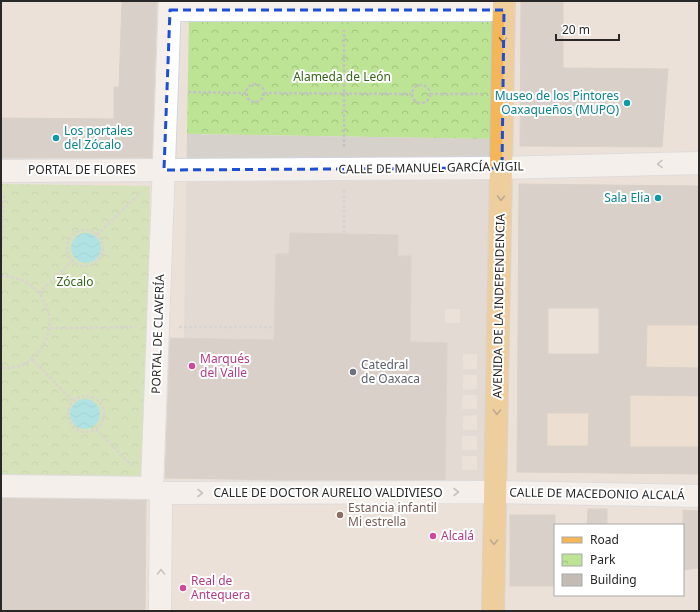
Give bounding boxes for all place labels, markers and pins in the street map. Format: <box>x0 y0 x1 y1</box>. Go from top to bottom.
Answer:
place label: Museo de los Pintores Oaxaqueños (MUPO) <box>495 87 619 118</box>
marker: Museo de los Pintores Oaxaqueños (MUPO) <box>622 98 632 108</box>
place label: Los portales del Zócalo <box>64 122 133 153</box>
marker: Los portales del Zócalo <box>51 133 61 143</box>
place label: Sala Elia <box>604 189 650 206</box>
marker: Sala Elia <box>653 193 663 203</box>
place label: Marqués del Valle <box>200 350 250 381</box>
place label: Catedral de Oaxaca <box>361 356 420 387</box>
marker: Marqués del Valle <box>187 361 197 371</box>
marker: Catedral de Oaxaca <box>348 367 358 377</box>
place label: Estancia infantil Mi estrella <box>348 499 437 530</box>
marker: Estancia infantil Mi estrella <box>335 510 345 520</box>
place label: Alcalá <box>441 527 474 544</box>
marker: Alcalá <box>428 531 438 541</box>
place label: Real de Antequera <box>191 572 250 603</box>
marker: Real de Antequera <box>178 583 188 593</box>

